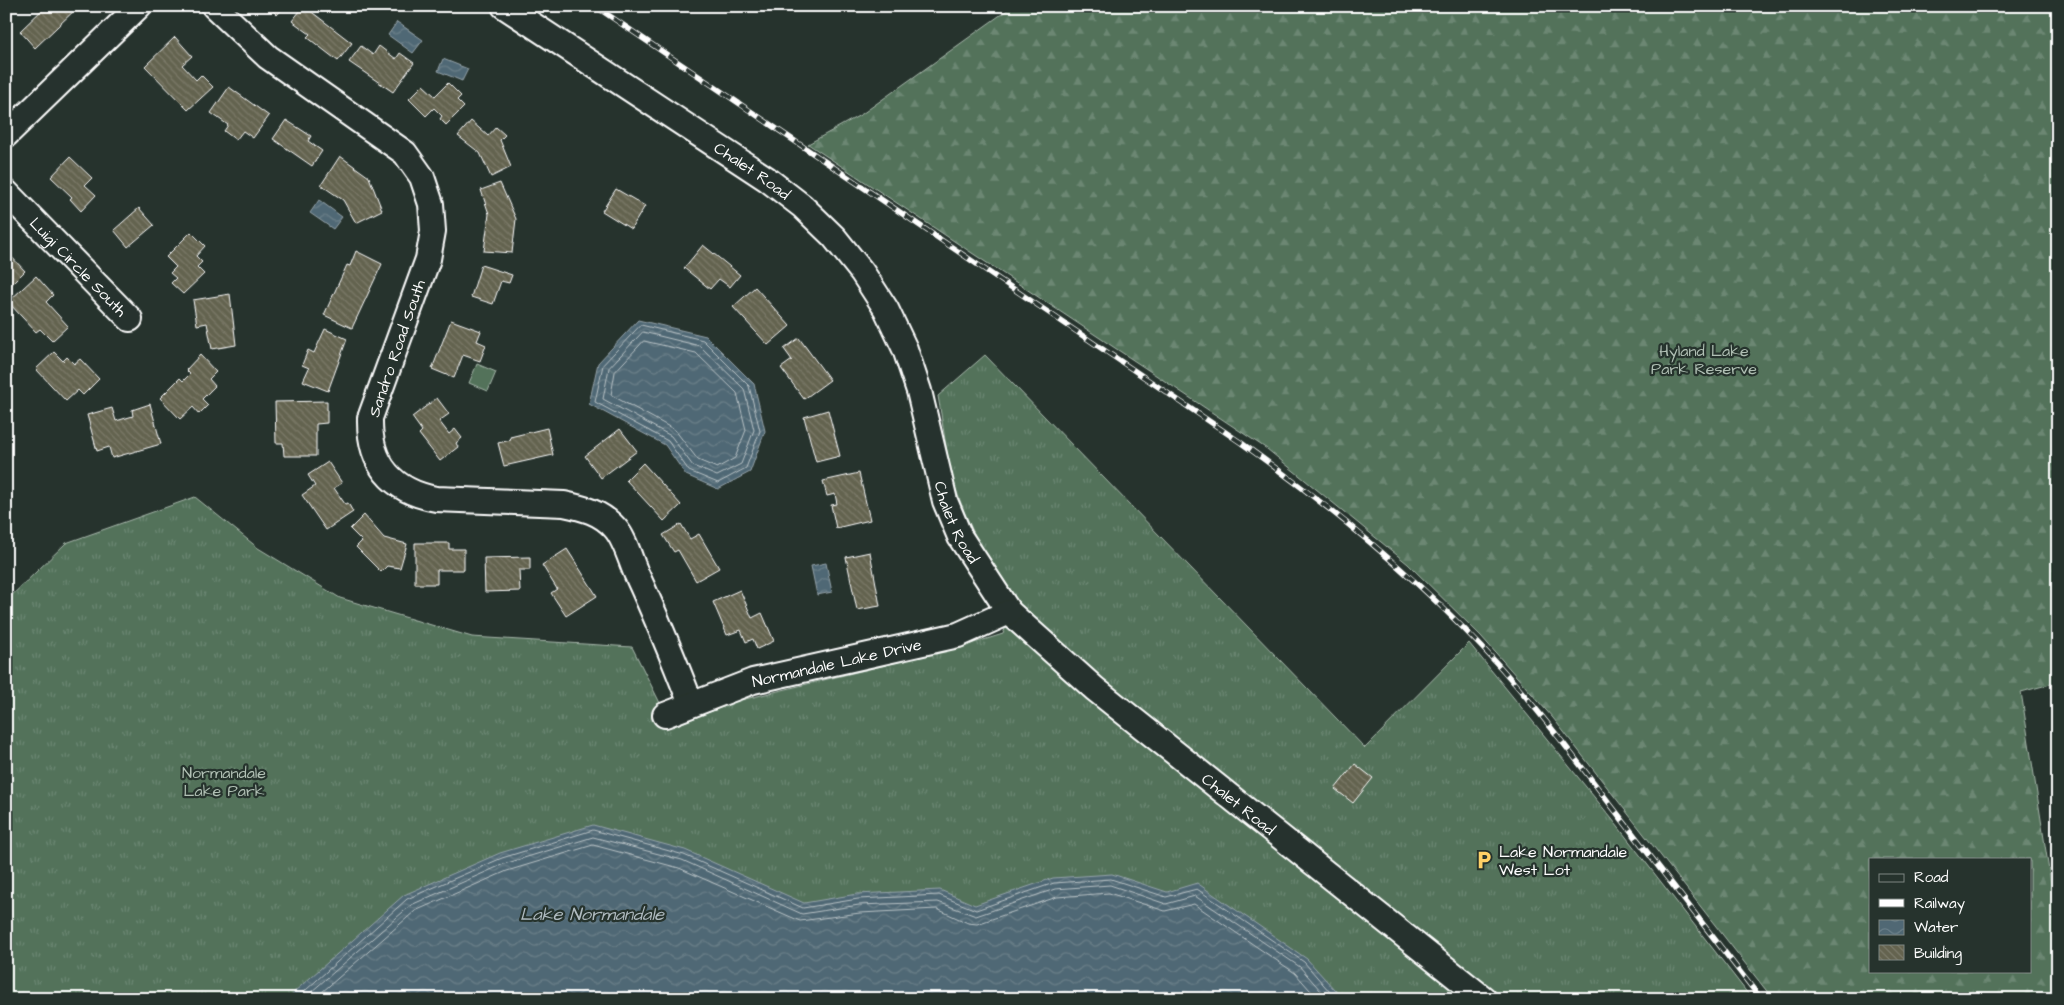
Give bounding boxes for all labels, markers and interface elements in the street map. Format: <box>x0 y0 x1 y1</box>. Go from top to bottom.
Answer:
street label: Chalet Road <box>710 137 795 205</box>
street label: Luigi Circle South <box>24 213 132 322</box>
street label: Sandro Road South <box>363 277 431 420</box>
park label: Hyland Lake Park Reserve <box>1651 340 1757 380</box>
street label: Chalet Road <box>929 479 984 568</box>
street label: Normandale Lake Drive <box>750 633 924 693</box>
park label: Normandale Lake Park <box>182 762 266 802</box>
street label: Chalet Road <box>1197 768 1280 840</box>
place label: Lake Normandale West Lot <box>1499 841 1627 881</box>
parking icon: Lake Normandale West Lot <box>1473 849 1495 871</box>
legend <box>1869 858 2032 972</box>
text: Road <box>1914 867 1949 888</box>
text: Railway <box>1914 893 1965 915</box>
water label: Lake Normandale <box>520 902 665 927</box>
text: Water <box>1914 917 1958 938</box>
text: Building <box>1914 943 1962 965</box>

